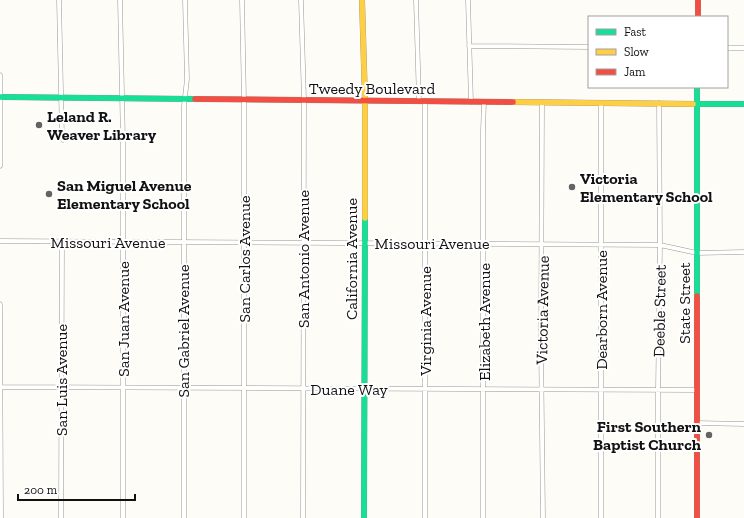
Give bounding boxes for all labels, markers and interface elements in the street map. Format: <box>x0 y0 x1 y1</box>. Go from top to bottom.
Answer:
legend <box>588 16 728 88</box>
text: Fast <box>624 25 647 39</box>
text: Slow <box>624 45 650 59</box>
text: Jam <box>624 65 646 79</box>
street label: Tweedy Boulevard <box>309 79 435 98</box>
place label: Leland R. Weaver Library <box>47 107 157 144</box>
marker: Leland R. Weaver Library <box>34 120 44 130</box>
place label: Victoria Elementary School <box>580 169 713 206</box>
place label: San Miguel Avenue Elementary School <box>57 176 192 213</box>
marker: Victoria Elementary School <box>567 182 577 192</box>
marker: San Miguel Avenue Elementary School <box>44 189 54 199</box>
street label: San Antonio Avenue <box>294 190 313 328</box>
street label: San Carlos Avenue <box>235 195 254 323</box>
street label: California Avenue <box>342 198 361 320</box>
street label: Missouri Avenue <box>51 233 165 252</box>
street label: Missouri Avenue <box>375 234 489 253</box>
street label: Dearborn Avenue <box>592 250 611 370</box>
street label: Victoria Avenue <box>532 255 553 366</box>
street label: San Juan Avenue <box>114 261 133 377</box>
street label: State Street <box>675 262 694 344</box>
street label: Elizabeth Avenue <box>475 263 494 381</box>
street label: San Gabriel Avenue <box>174 264 193 398</box>
street label: Deeble Street <box>649 265 670 357</box>
street label: Virginia Avenue <box>416 266 435 377</box>
street label: San Luis Avenue <box>52 324 71 436</box>
street label: Duane Way <box>310 380 389 399</box>
place label: First Southern Baptist Church <box>593 417 702 454</box>
marker: First Southern Baptist Church <box>704 430 714 440</box>
scale bar <box>18 476 135 502</box>
text: 200 m <box>24 483 58 497</box>

